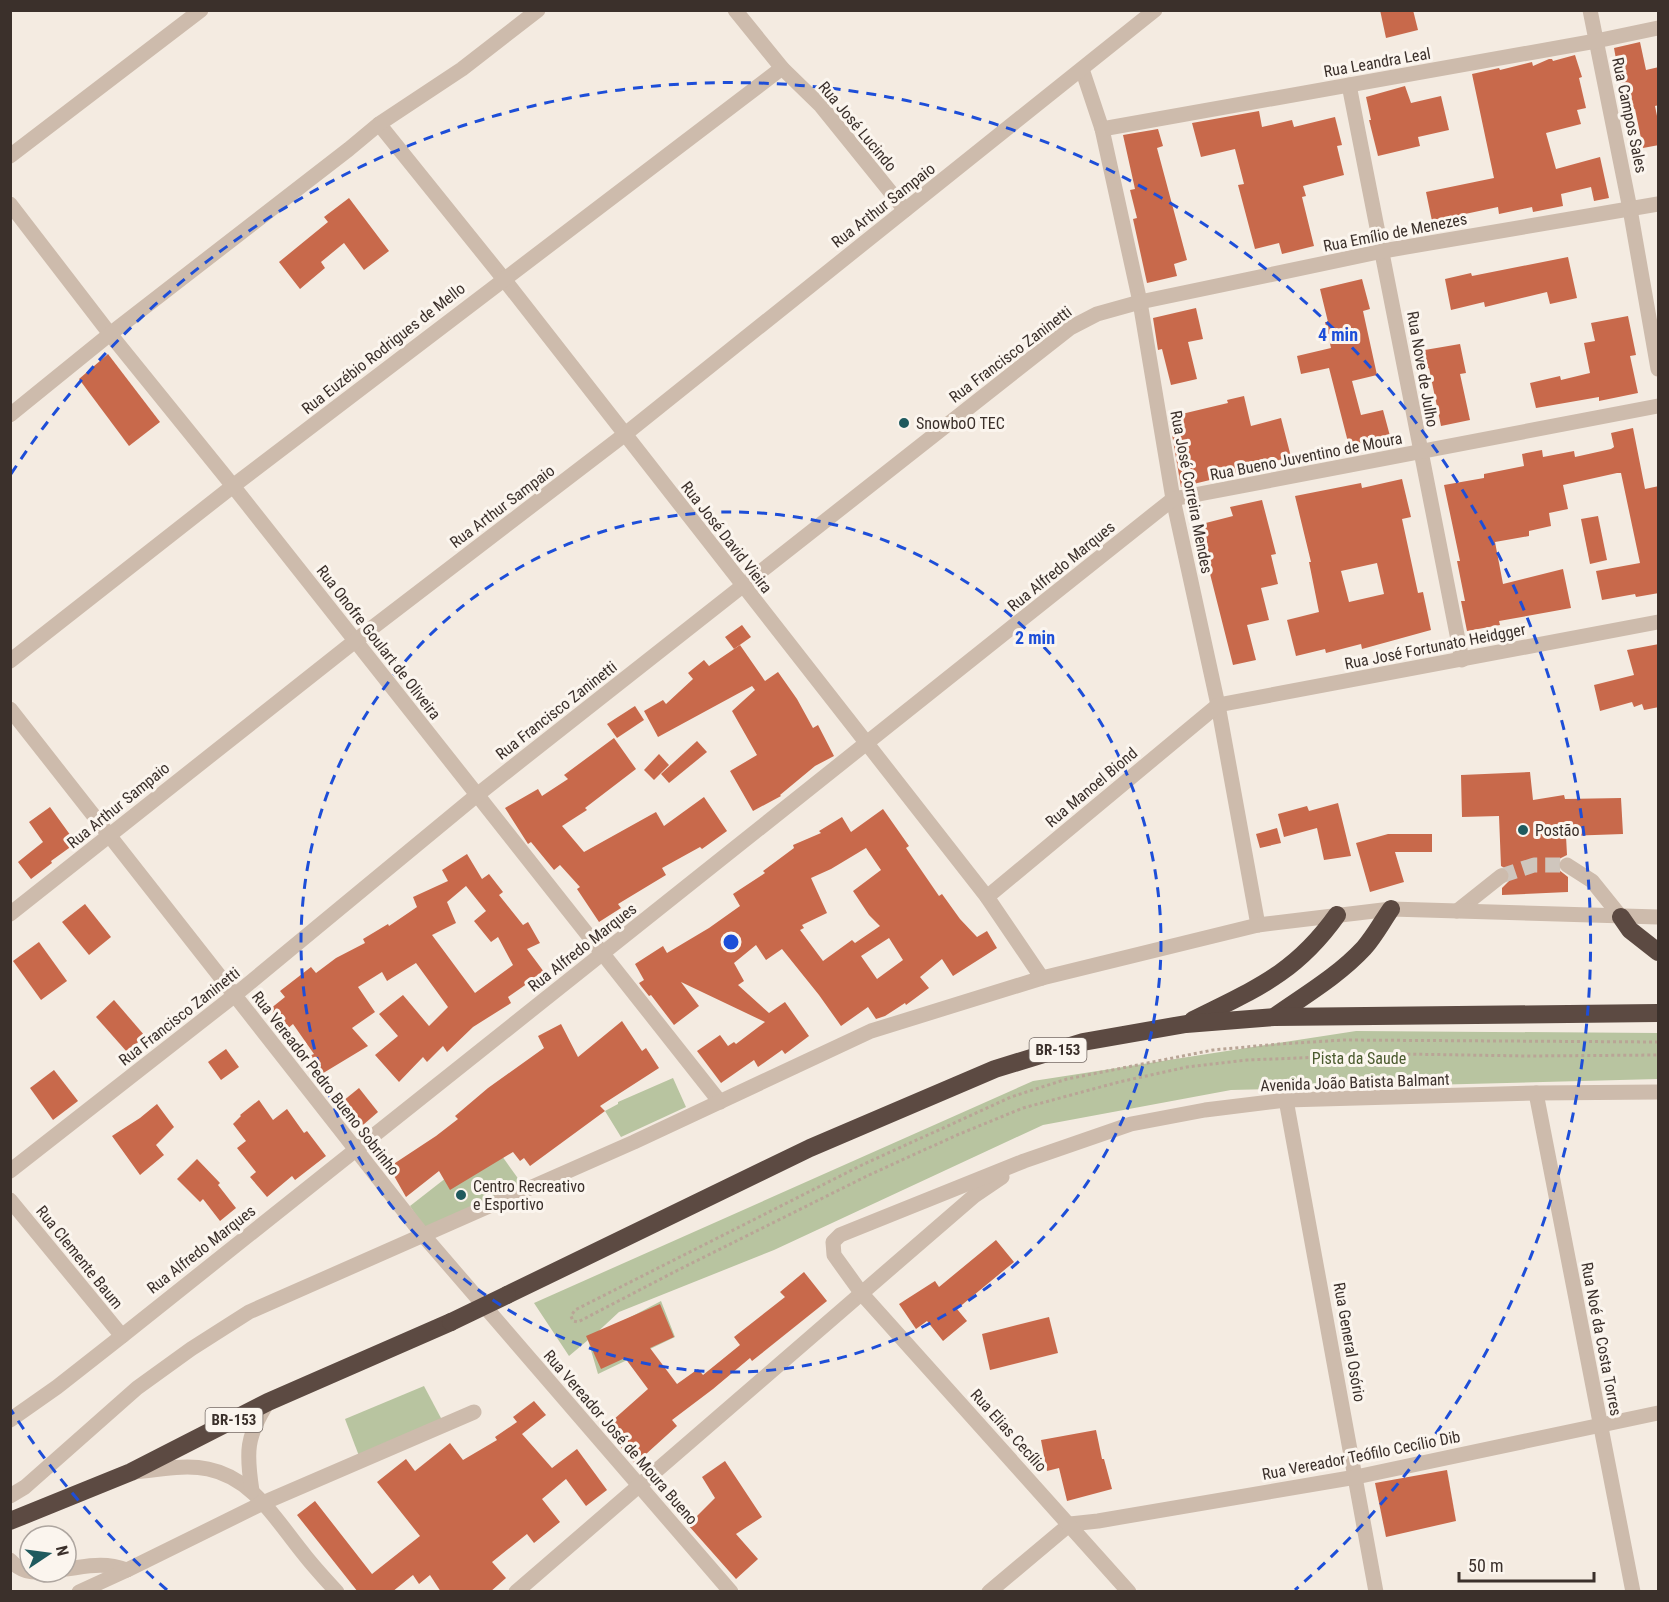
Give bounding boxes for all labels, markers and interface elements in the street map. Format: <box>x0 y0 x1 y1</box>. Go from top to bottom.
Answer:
street label: Rua Leandra Leal <box>1322 44 1432 81</box>
street label: Rua Campos Sales <box>1608 56 1651 175</box>
street label: Rua José Lucindo <box>814 77 901 175</box>
street label: Rua Arthur Sampaio <box>828 159 939 252</box>
street label: Rua Emílio de Menezes <box>1322 209 1469 256</box>
street label: Rua Euzébio Rodrigues de Mello <box>298 279 469 418</box>
street label: Rua Francisco Zaninetti <box>945 302 1075 407</box>
street label: Rua Nove de Julho <box>1403 310 1442 429</box>
text: 4 min <box>1318 324 1358 345</box>
street label: Rua José Correira Mendes <box>1166 409 1217 575</box>
place label: SnowboO TEC <box>916 414 1005 433</box>
marker: SnowboO TEC <box>897 416 911 430</box>
street label: Rua Bueno Juventino de Moura <box>1208 429 1404 484</box>
street label: Rua Arthur Sampaio <box>446 461 558 552</box>
street label: Rua José David Vieira <box>677 478 776 597</box>
street label: Rua Alfredo Marques <box>1004 517 1119 615</box>
street label: Rua Onofre Goulart de Oliveira <box>313 561 445 723</box>
street label: Rua José Fortunato Heidgger <box>1343 620 1527 673</box>
text: 2 min <box>1015 627 1055 648</box>
street label: Rua Francisco Zaninetti <box>492 657 621 764</box>
street label: Rua Manoel Biond <box>1042 743 1141 831</box>
street label: Rua Arthur Sampaio <box>63 758 173 852</box>
place label: Postão <box>1535 821 1580 840</box>
marker: Postão <box>1516 823 1530 837</box>
street label: Rua Alfredo Marques <box>524 899 640 996</box>
centre of rings <box>721 932 741 952</box>
street label: Rua Francisco Zaninetti <box>115 963 244 1070</box>
street label: Rua Vereador Pedro Bueno Sobrinho <box>248 987 403 1179</box>
road number: BR-153 <box>1030 1038 1086 1062</box>
park label: Pista da Saude <box>1312 1049 1406 1068</box>
street label: Avenida João Batista Balmant <box>1260 1070 1450 1095</box>
place label: Centro Recreativo e Esportivo <box>473 1177 585 1214</box>
marker: Centro Recreativo e Esportivo <box>454 1188 468 1202</box>
street label: Rua Alfredo Marques <box>143 1201 259 1298</box>
street label: Rua Clemente Baum <box>32 1202 127 1313</box>
street label: Rua Noé da Costa Torres <box>1577 1261 1626 1418</box>
street label: Rua General Osório <box>1330 1281 1369 1403</box>
street label: Rua Vereador José de Moura Bueno <box>540 1346 702 1528</box>
street label: Rua Elias Cecílio <box>967 1385 1051 1476</box>
road number: BR-153 <box>206 1408 262 1432</box>
street label: Rua Vereador Teófilo Cecílio Dib <box>1260 1427 1462 1484</box>
north arrow <box>18 1524 78 1584</box>
text: N <box>52 1544 72 1558</box>
scale bar <box>1459 1545 1594 1583</box>
text: 50 m <box>1468 1555 1503 1576</box>

